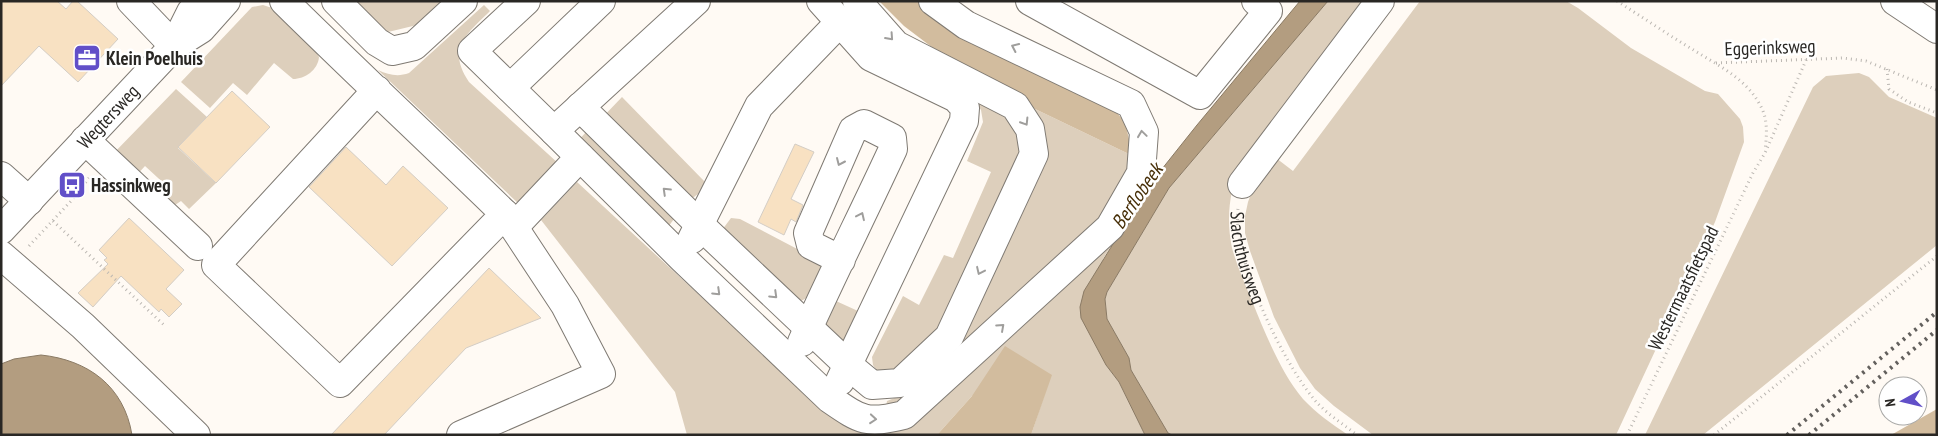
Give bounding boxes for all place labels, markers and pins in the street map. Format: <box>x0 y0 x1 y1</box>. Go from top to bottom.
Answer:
office icon: Klein Poelhuis <box>72 43 102 73</box>
place label: Klein Poelhuis <box>106 46 203 70</box>
bus stop icon: Hassinkweg <box>57 170 87 200</box>
place label: Hassinkweg <box>91 173 171 197</box>

